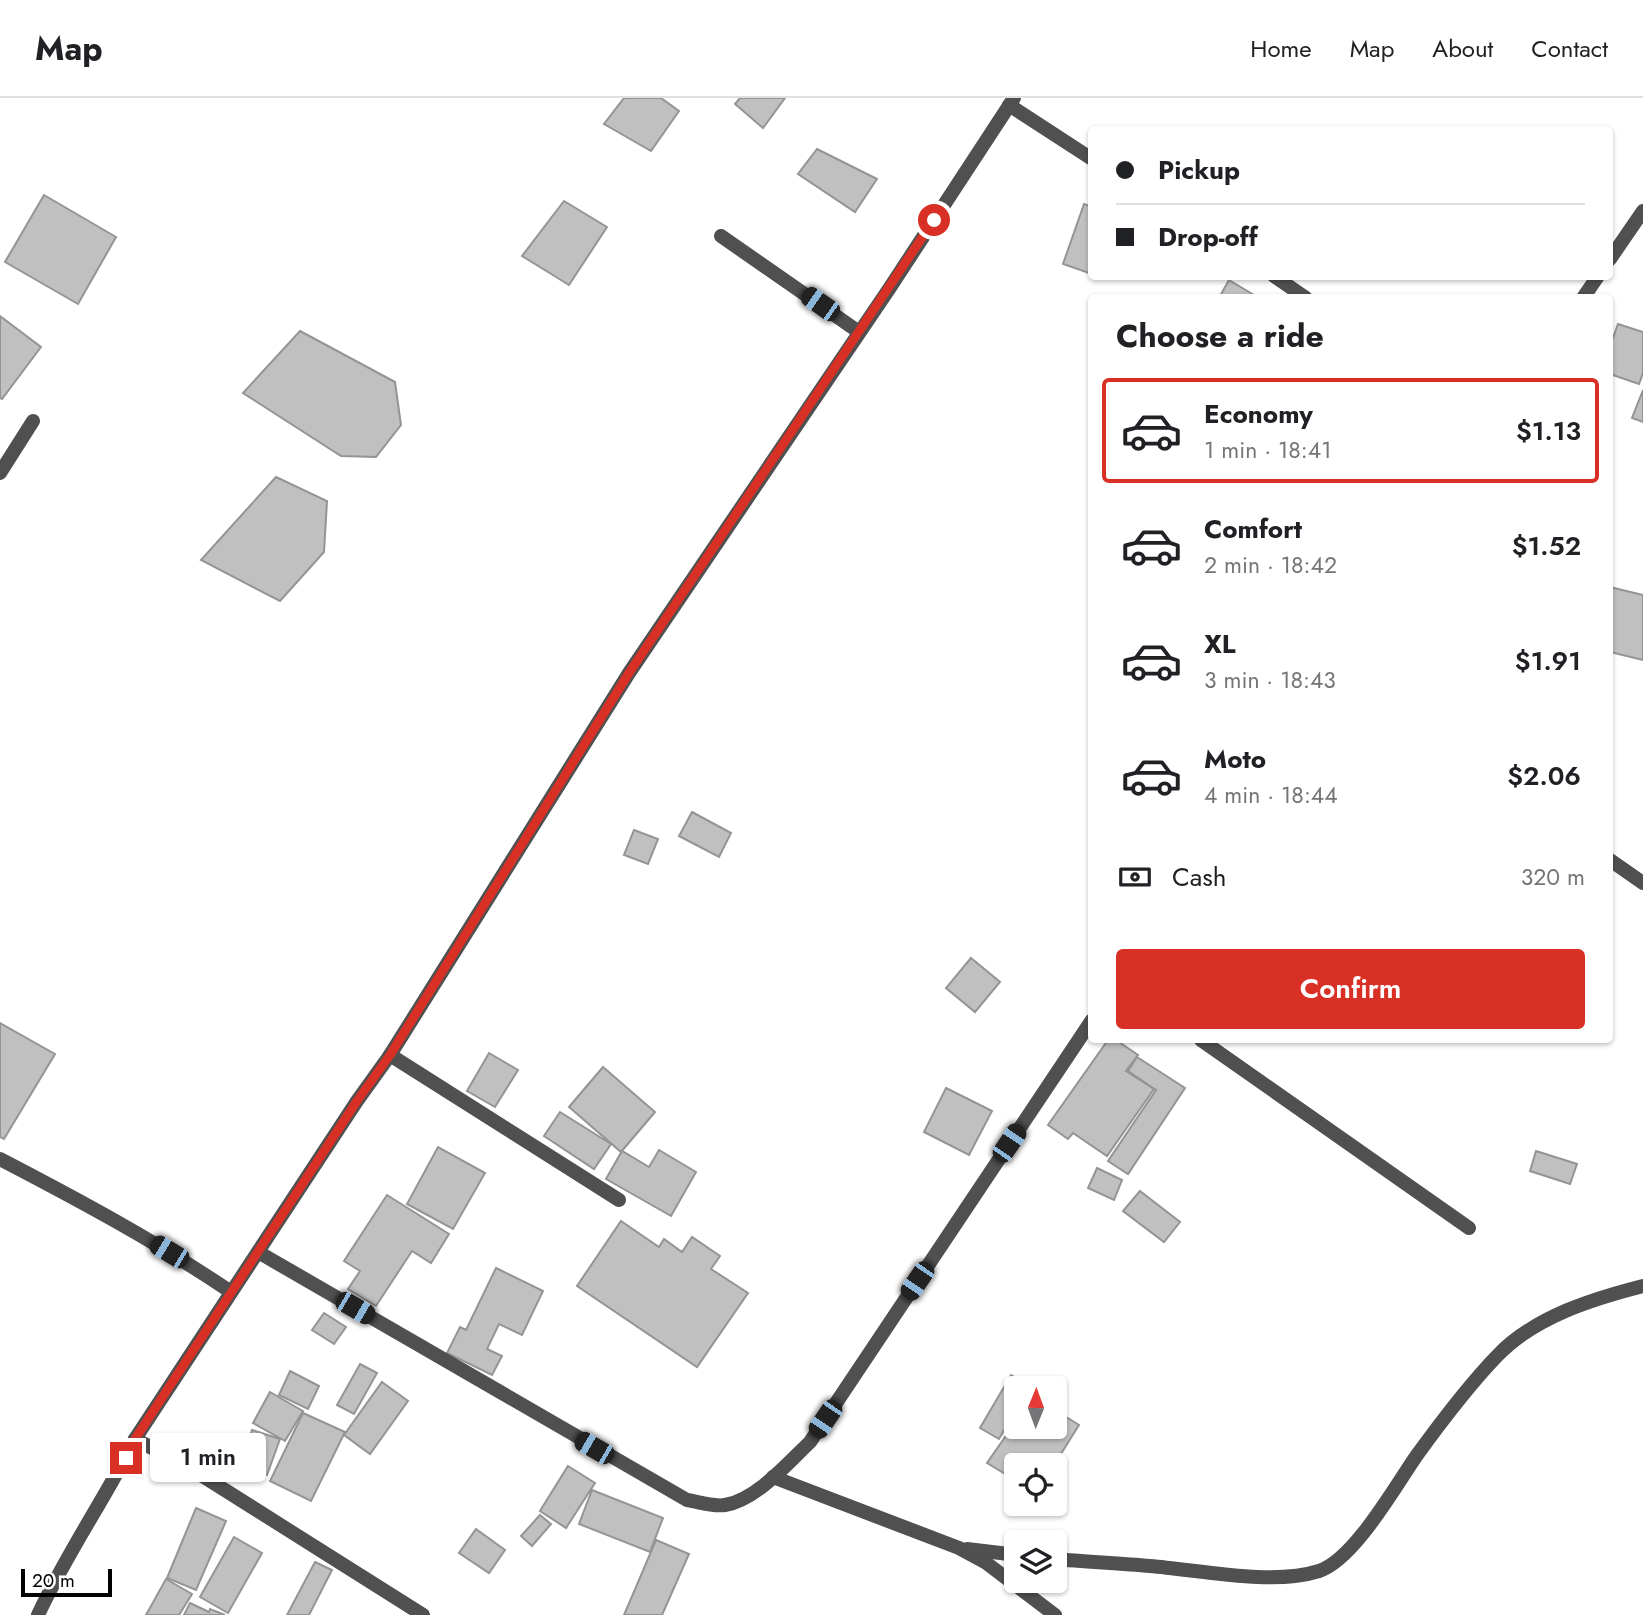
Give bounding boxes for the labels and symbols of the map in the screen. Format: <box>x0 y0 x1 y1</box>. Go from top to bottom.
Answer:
route start <box>918 204 950 236</box>
car <box>797 283 844 325</box>
car <box>989 1120 1030 1166</box>
car <box>146 1232 193 1272</box>
car <box>897 1258 938 1304</box>
car <box>332 1288 379 1328</box>
north arrow <box>1004 1376 1068 1438</box>
car <box>805 1396 846 1442</box>
car <box>571 1428 618 1468</box>
callout: 1 min <box>150 1434 266 1482</box>
route end <box>110 1442 142 1474</box>
scale bar <box>21 1566 112 1598</box>

